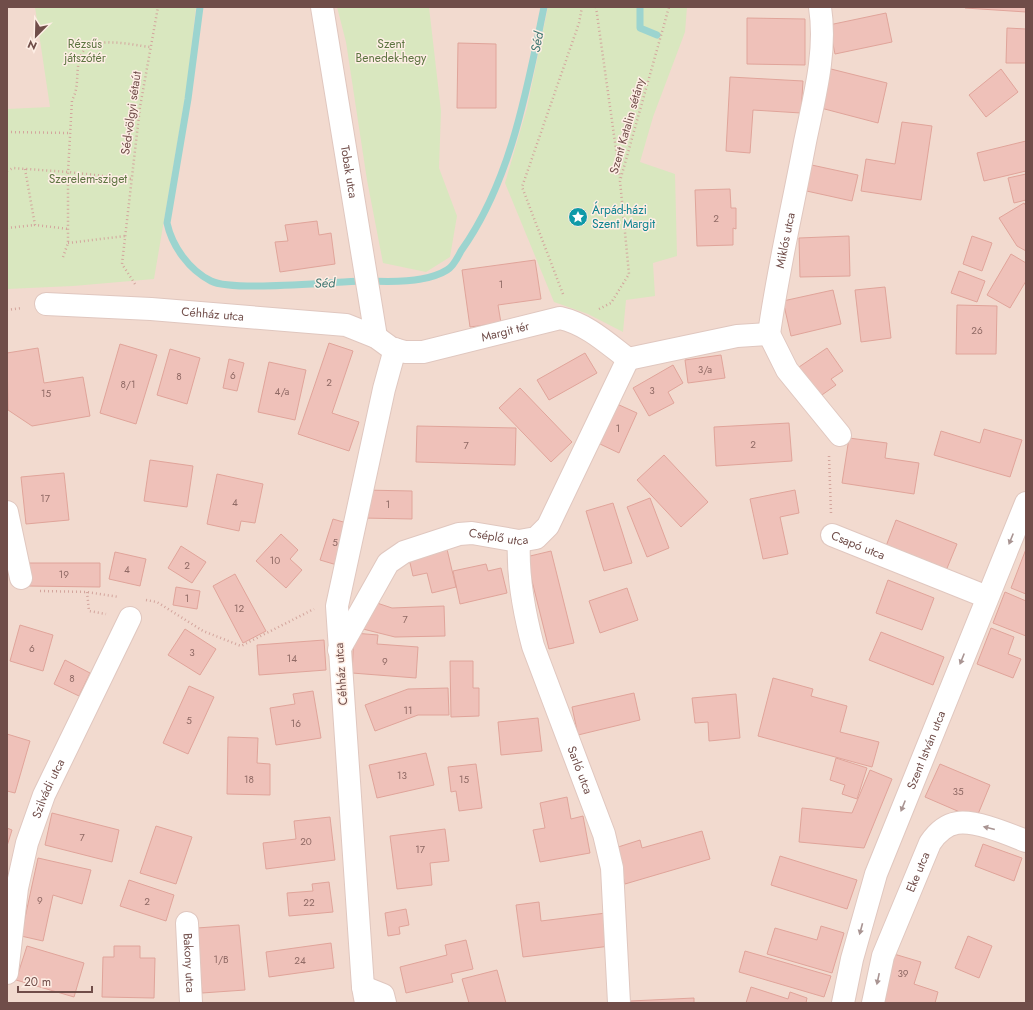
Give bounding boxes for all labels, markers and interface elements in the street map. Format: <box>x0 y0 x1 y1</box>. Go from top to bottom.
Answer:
north arrow <box>16 16 56 56</box>
water label: Séd <box>526 29 548 54</box>
park label: Rézsűs játszótér <box>63 35 107 67</box>
park label: Szent Benedek-hegy <box>356 35 427 67</box>
text: N <box>25 36 39 54</box>
street label: Séd-völgyi sétaút <box>116 70 146 156</box>
street label: Szent Katalin sétány <box>605 75 650 176</box>
street label: Tobak utca <box>336 144 362 200</box>
park label: Szerelem-sziget <box>49 170 127 188</box>
place label: Árpád-házi Szent Margit <box>592 201 655 233</box>
place icon: Árpád-házi Szent Margit <box>567 206 589 228</box>
house number: 2 <box>713 211 719 226</box>
street label: Miklós utca <box>771 211 800 270</box>
water label: Séd <box>314 273 336 293</box>
house number: 1 <box>499 277 503 292</box>
street label: Céhház utca <box>181 303 245 326</box>
street label: Margit tér <box>479 317 532 346</box>
house number: 26 <box>971 323 983 338</box>
house number: 3/a <box>698 362 712 377</box>
house number: 6 <box>230 368 236 383</box>
house number: 8 <box>176 369 182 384</box>
house number: 2 <box>326 375 332 390</box>
house number: 8/1 <box>121 377 135 392</box>
house number: 3 <box>649 383 655 398</box>
house number: 4/a <box>275 384 290 399</box>
house number: 15 <box>41 386 51 401</box>
house number: 1 <box>616 421 620 436</box>
house number: 2 <box>750 437 756 452</box>
house number: 7 <box>463 438 469 453</box>
house number: 17 <box>40 491 51 506</box>
house number: 4 <box>232 495 238 510</box>
house number: 1 <box>386 497 390 512</box>
street label: Cséplő utca <box>467 524 530 550</box>
street label: Csapó utca <box>828 527 888 564</box>
one-way arrow <box>1008 534 1014 545</box>
house number: 5 <box>332 535 338 550</box>
house number: 10 <box>270 553 280 568</box>
house number: 2 <box>184 558 190 573</box>
house number: 4 <box>124 562 130 577</box>
house number: 19 <box>59 567 69 582</box>
house number: 1 <box>185 591 189 606</box>
house number: 12 <box>234 601 244 616</box>
house number: 7 <box>402 612 408 627</box>
house number: 6 <box>29 641 35 656</box>
street label: Céhház utca <box>330 642 352 706</box>
house number: 3 <box>189 645 195 660</box>
house number: 14 <box>287 651 297 666</box>
house number: 9 <box>382 654 388 669</box>
one-way arrow <box>959 654 965 665</box>
house number: 8 <box>69 671 75 686</box>
house number: 11 <box>404 703 413 718</box>
street label: Szent István utca <box>902 708 950 792</box>
house number: 5 <box>186 713 192 728</box>
house number: 16 <box>291 716 301 731</box>
street label: Sarló utca <box>563 743 597 797</box>
street label: Szilvádi utca <box>27 756 69 821</box>
house number: 13 <box>397 768 408 783</box>
house number: 18 <box>244 772 254 787</box>
house number: 15 <box>459 772 469 787</box>
house number: 35 <box>952 784 964 799</box>
one-way arrow <box>900 800 906 811</box>
one-way arrow <box>983 824 996 830</box>
house number: 7 <box>79 830 85 845</box>
house number: 20 <box>300 834 312 849</box>
house number: 17 <box>415 842 426 857</box>
street label: Eke utca <box>902 849 934 895</box>
house number: 9 <box>37 893 43 908</box>
house number: 2 <box>144 894 150 909</box>
house number: 22 <box>303 895 315 910</box>
one-way arrow <box>858 923 864 935</box>
street label: Bakony utca <box>179 933 199 994</box>
house number: 1/B <box>213 952 229 967</box>
house number: 24 <box>294 953 306 968</box>
house number: 39 <box>897 966 909 981</box>
scale bar <box>18 968 92 994</box>
text: 20 m <box>24 973 51 991</box>
one-way arrow <box>875 973 881 985</box>

